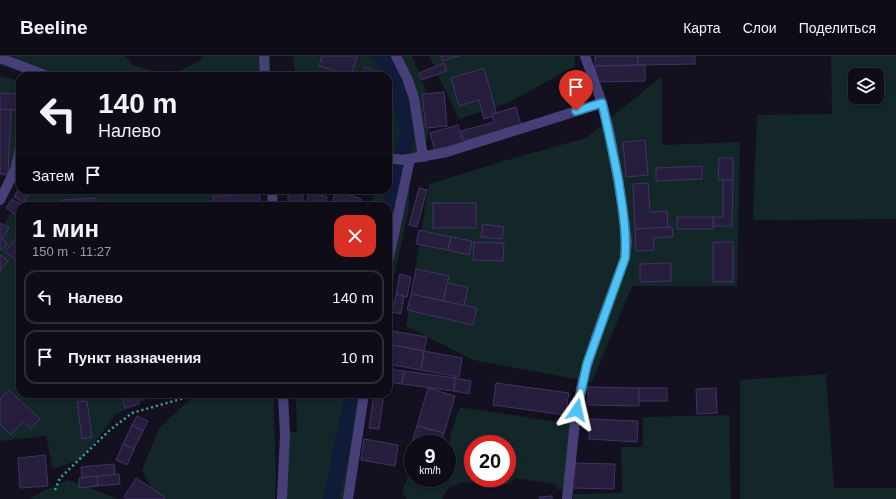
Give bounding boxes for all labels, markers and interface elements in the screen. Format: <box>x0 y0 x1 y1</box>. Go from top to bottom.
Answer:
text: Beeline <box>20 17 88 38</box>
text: Карта <box>683 20 721 36</box>
text: Слои <box>743 20 777 36</box>
text: Поделиться <box>799 20 876 36</box>
map controls <box>848 68 884 104</box>
button: layers <box>848 68 884 104</box>
pin <box>559 70 593 111</box>
icon: arrive <box>565 76 587 98</box>
icon: left <box>32 88 84 140</box>
text: 140 m <box>98 88 177 119</box>
text: Налево <box>98 121 161 141</box>
icon: arrive <box>82 164 104 186</box>
text: Затем <box>32 167 74 184</box>
text: 1 мин <box>32 215 99 242</box>
button: close <box>334 215 376 257</box>
text: 150 m · 11:27 <box>32 244 111 259</box>
icon: left <box>34 286 56 308</box>
text: Налево <box>68 289 123 306</box>
text: 140 m <box>332 289 374 306</box>
icon: arrive <box>34 346 56 368</box>
text: Пункт назначения <box>68 349 201 366</box>
text: 10 m <box>341 349 374 366</box>
position arrow <box>556 389 598 431</box>
speed limit sign: 20 <box>464 435 516 487</box>
text: 9 <box>424 445 436 467</box>
text: km/h <box>419 465 441 476</box>

